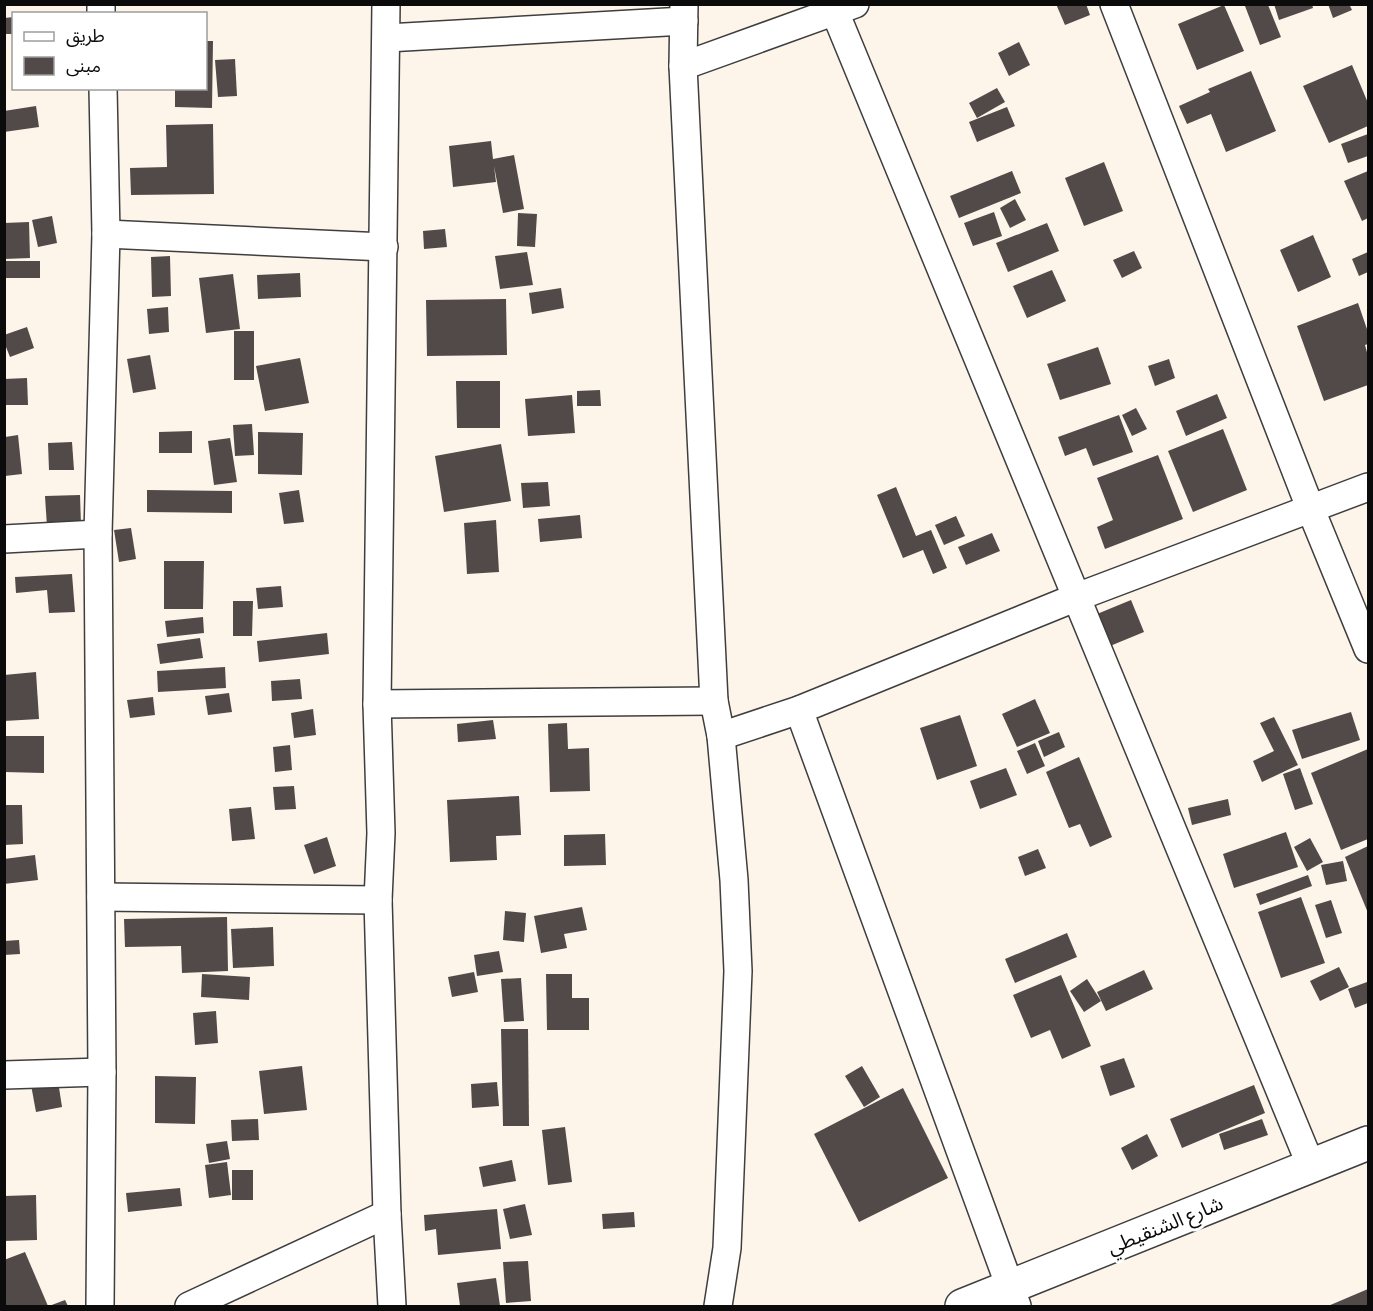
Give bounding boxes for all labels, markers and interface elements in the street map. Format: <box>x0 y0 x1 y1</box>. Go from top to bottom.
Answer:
legend <box>12 12 207 90</box>
text: طريق <box>66 26 105 47</box>
text: مبنى <box>66 56 101 77</box>
street label: شارع الشنقيطي <box>1104 1192 1228 1263</box>

